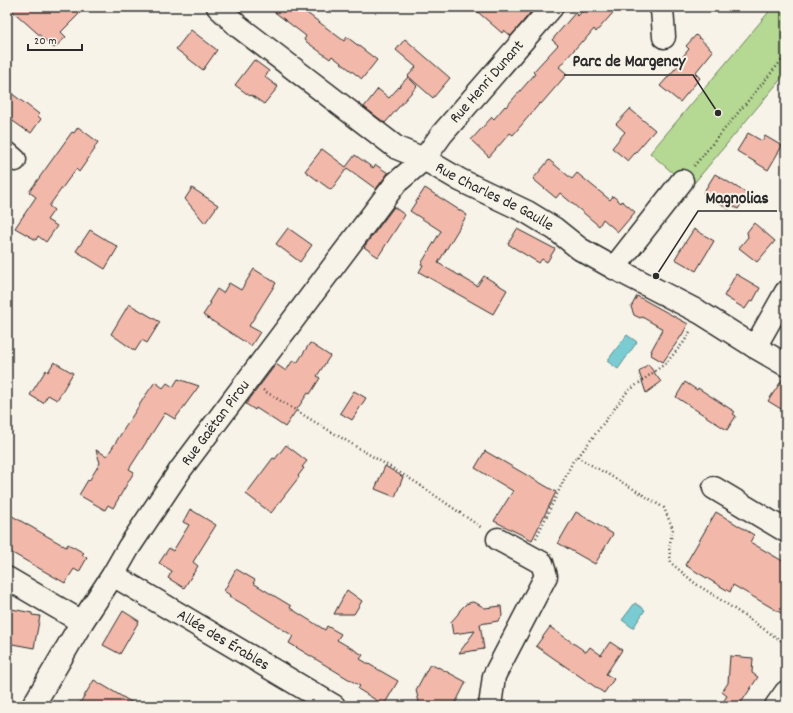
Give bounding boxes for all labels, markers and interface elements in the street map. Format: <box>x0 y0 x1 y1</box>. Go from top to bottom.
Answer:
scale bar <box>28 26 82 52</box>
text: 20 m <box>34 33 57 50</box>
street label: Rue Henri Dunant <box>444 35 530 129</box>
callout: Parc de Margency <box>564 46 693 75</box>
text: Parc de Margency <box>573 51 687 75</box>
street label: Rue Charles de Gaulle <box>431 156 558 237</box>
callout: Magnolias <box>698 182 777 211</box>
text: Magnolias <box>705 188 769 212</box>
street label: Rue Gaëtan Pirou <box>176 375 256 471</box>
street label: Allée des Érables <box>172 604 274 677</box>

